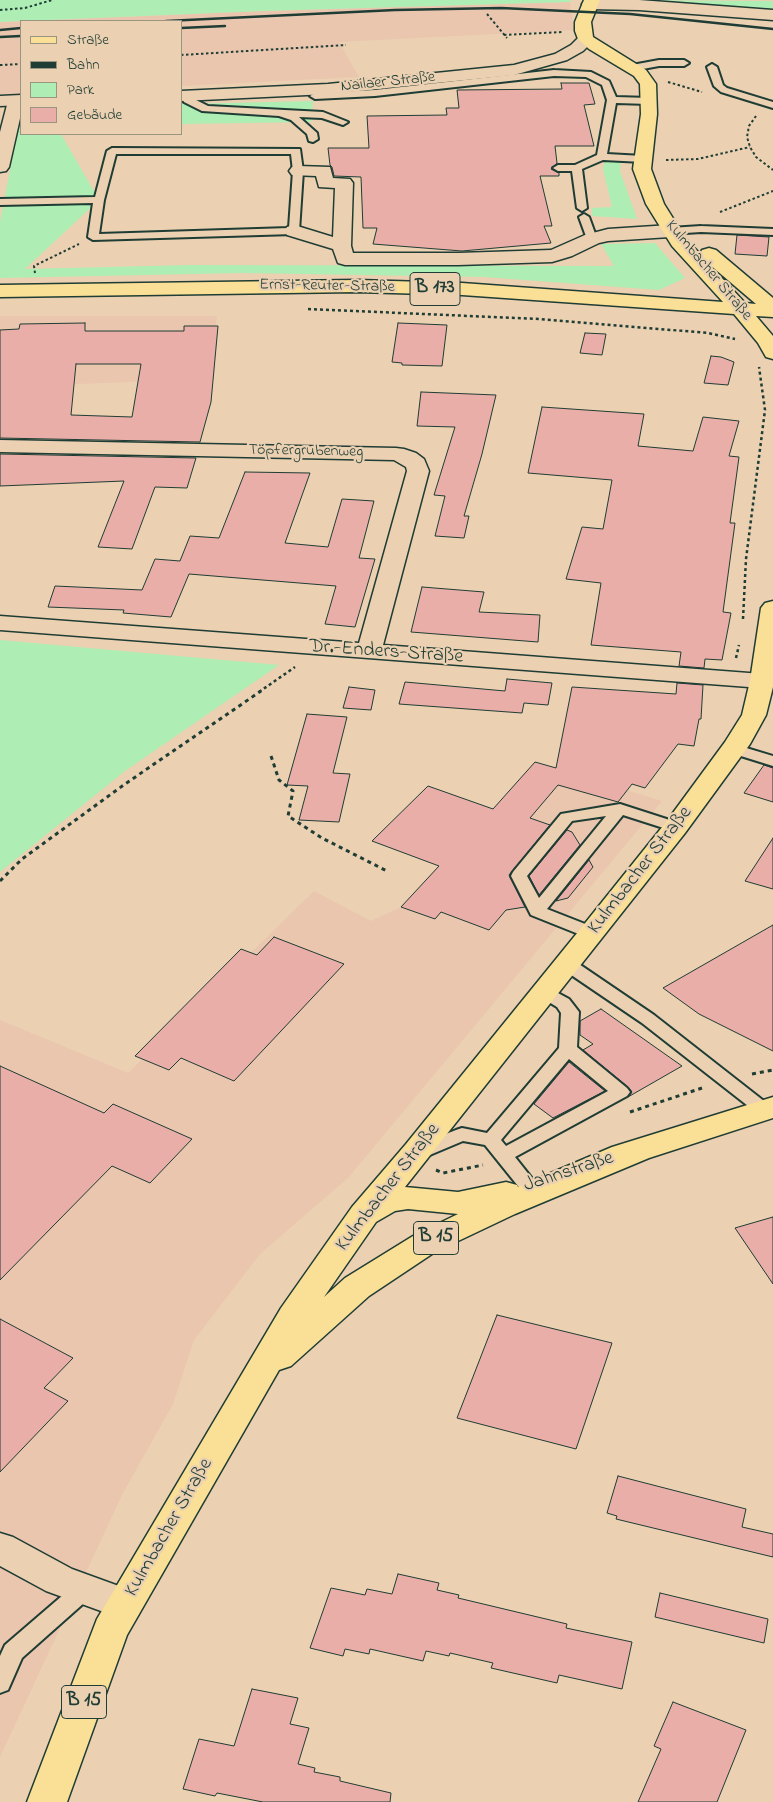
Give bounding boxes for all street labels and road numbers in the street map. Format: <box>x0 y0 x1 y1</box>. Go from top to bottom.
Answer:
street label: Nailaer Straße <box>340 69 436 97</box>
street label: Kulmbacher Straße <box>661 217 755 325</box>
road number: B 173 <box>410 272 460 306</box>
street label: Ernst-Reuter-Straße <box>259 276 395 298</box>
street label: Töpfergrubenweg <box>248 441 364 463</box>
street label: Dr.-Enders-Straße <box>308 636 464 670</box>
street label: Kulmbacher Straße <box>584 802 698 940</box>
street label: Kulmbacher Straße <box>332 1119 446 1257</box>
street label: Jahnstraße <box>521 1147 617 1199</box>
road number: B 15 <box>414 1222 458 1254</box>
street label: Kulmbacher Straße <box>121 1455 219 1601</box>
road number: B 15 <box>62 1685 106 1718</box>

